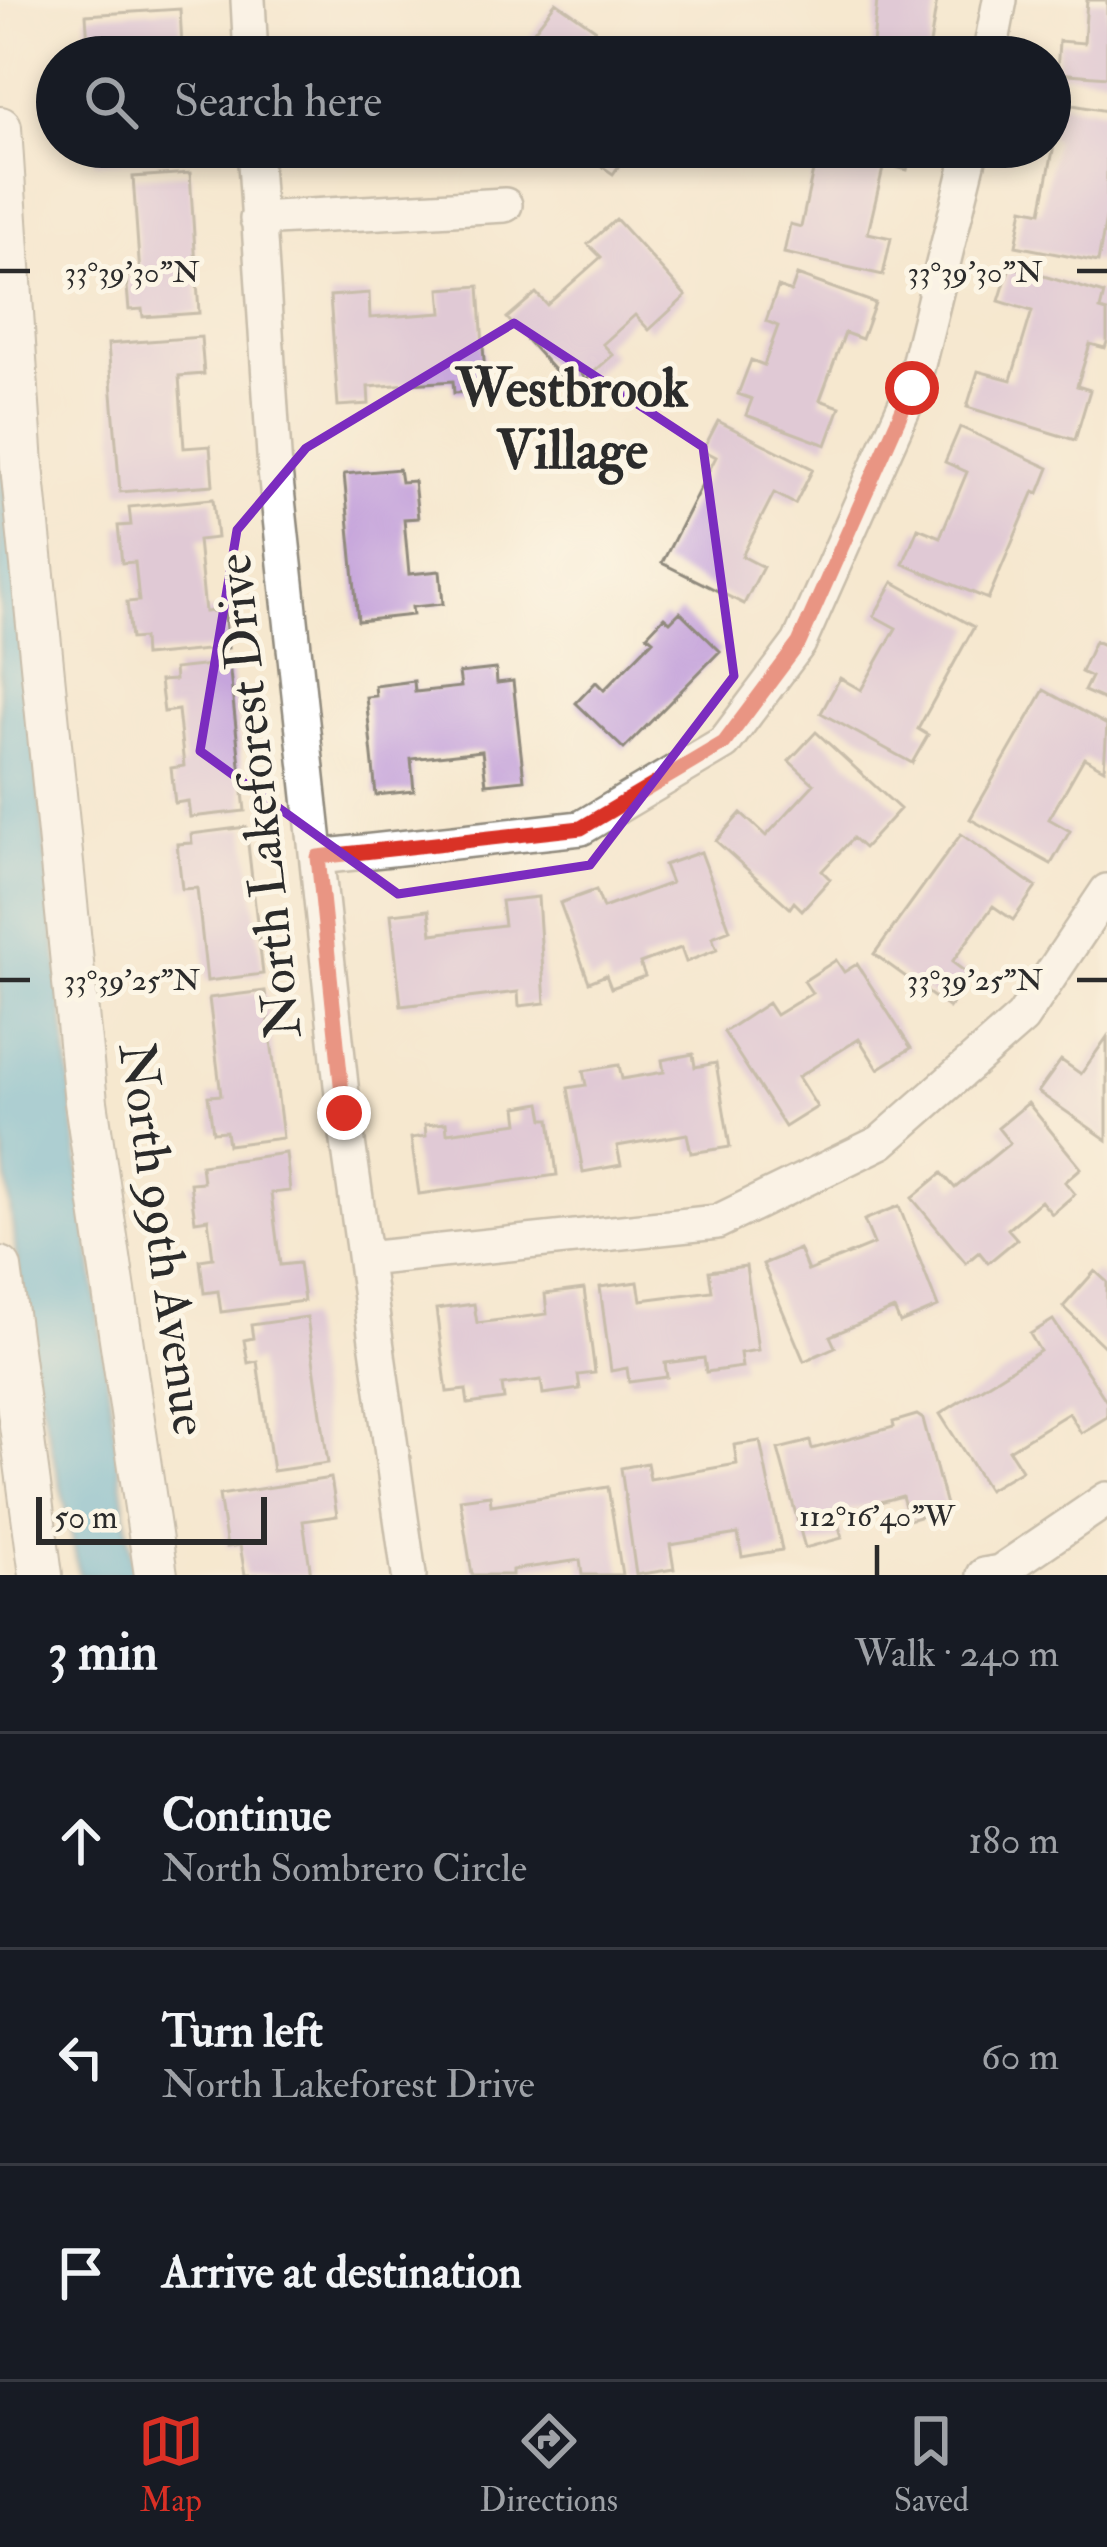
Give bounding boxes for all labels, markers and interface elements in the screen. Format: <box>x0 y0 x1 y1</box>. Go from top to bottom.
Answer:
search box <box>36 36 1071 168</box>
icon: search <box>78 69 144 135</box>
text: Search here <box>174 74 382 130</box>
text: 33°39'30"N <box>64 254 200 291</box>
text: 33°39'30"N <box>907 254 1043 291</box>
district label: Westbrook Village <box>454 355 688 485</box>
route start <box>885 361 939 415</box>
street label: North Lakeforest Drive <box>202 550 316 1042</box>
text: 33°39'25"N <box>64 962 200 999</box>
text: 33°39'25"N <box>907 962 1043 999</box>
street label: North 99th Avenue <box>104 1038 222 1440</box>
route end <box>317 1086 371 1140</box>
scale bar <box>36 1491 267 1544</box>
text: 50 m <box>54 1497 118 1538</box>
text: 112°16'40"W <box>799 1498 956 1535</box>
text: 3 min <box>48 1621 158 1685</box>
text: Walk · 240 m <box>855 1629 1059 1678</box>
text: Continue <box>162 1788 331 1844</box>
icon: ahead <box>48 1808 114 1874</box>
text: 180 m <box>968 1816 1059 1865</box>
text: North Sombrero Circle <box>162 1844 527 1893</box>
text: Turn left <box>162 2004 323 2060</box>
icon: left <box>48 2024 114 2090</box>
text: 60 m <box>981 2032 1059 2081</box>
text: North Lakeforest Drive <box>162 2060 535 2109</box>
icon: arrive <box>48 2240 114 2306</box>
text: Arrive at destination <box>162 2245 522 2301</box>
tab: Map <box>138 2408 204 2521</box>
tab: Directions <box>480 2408 618 2521</box>
tab: Saved <box>894 2408 969 2521</box>

